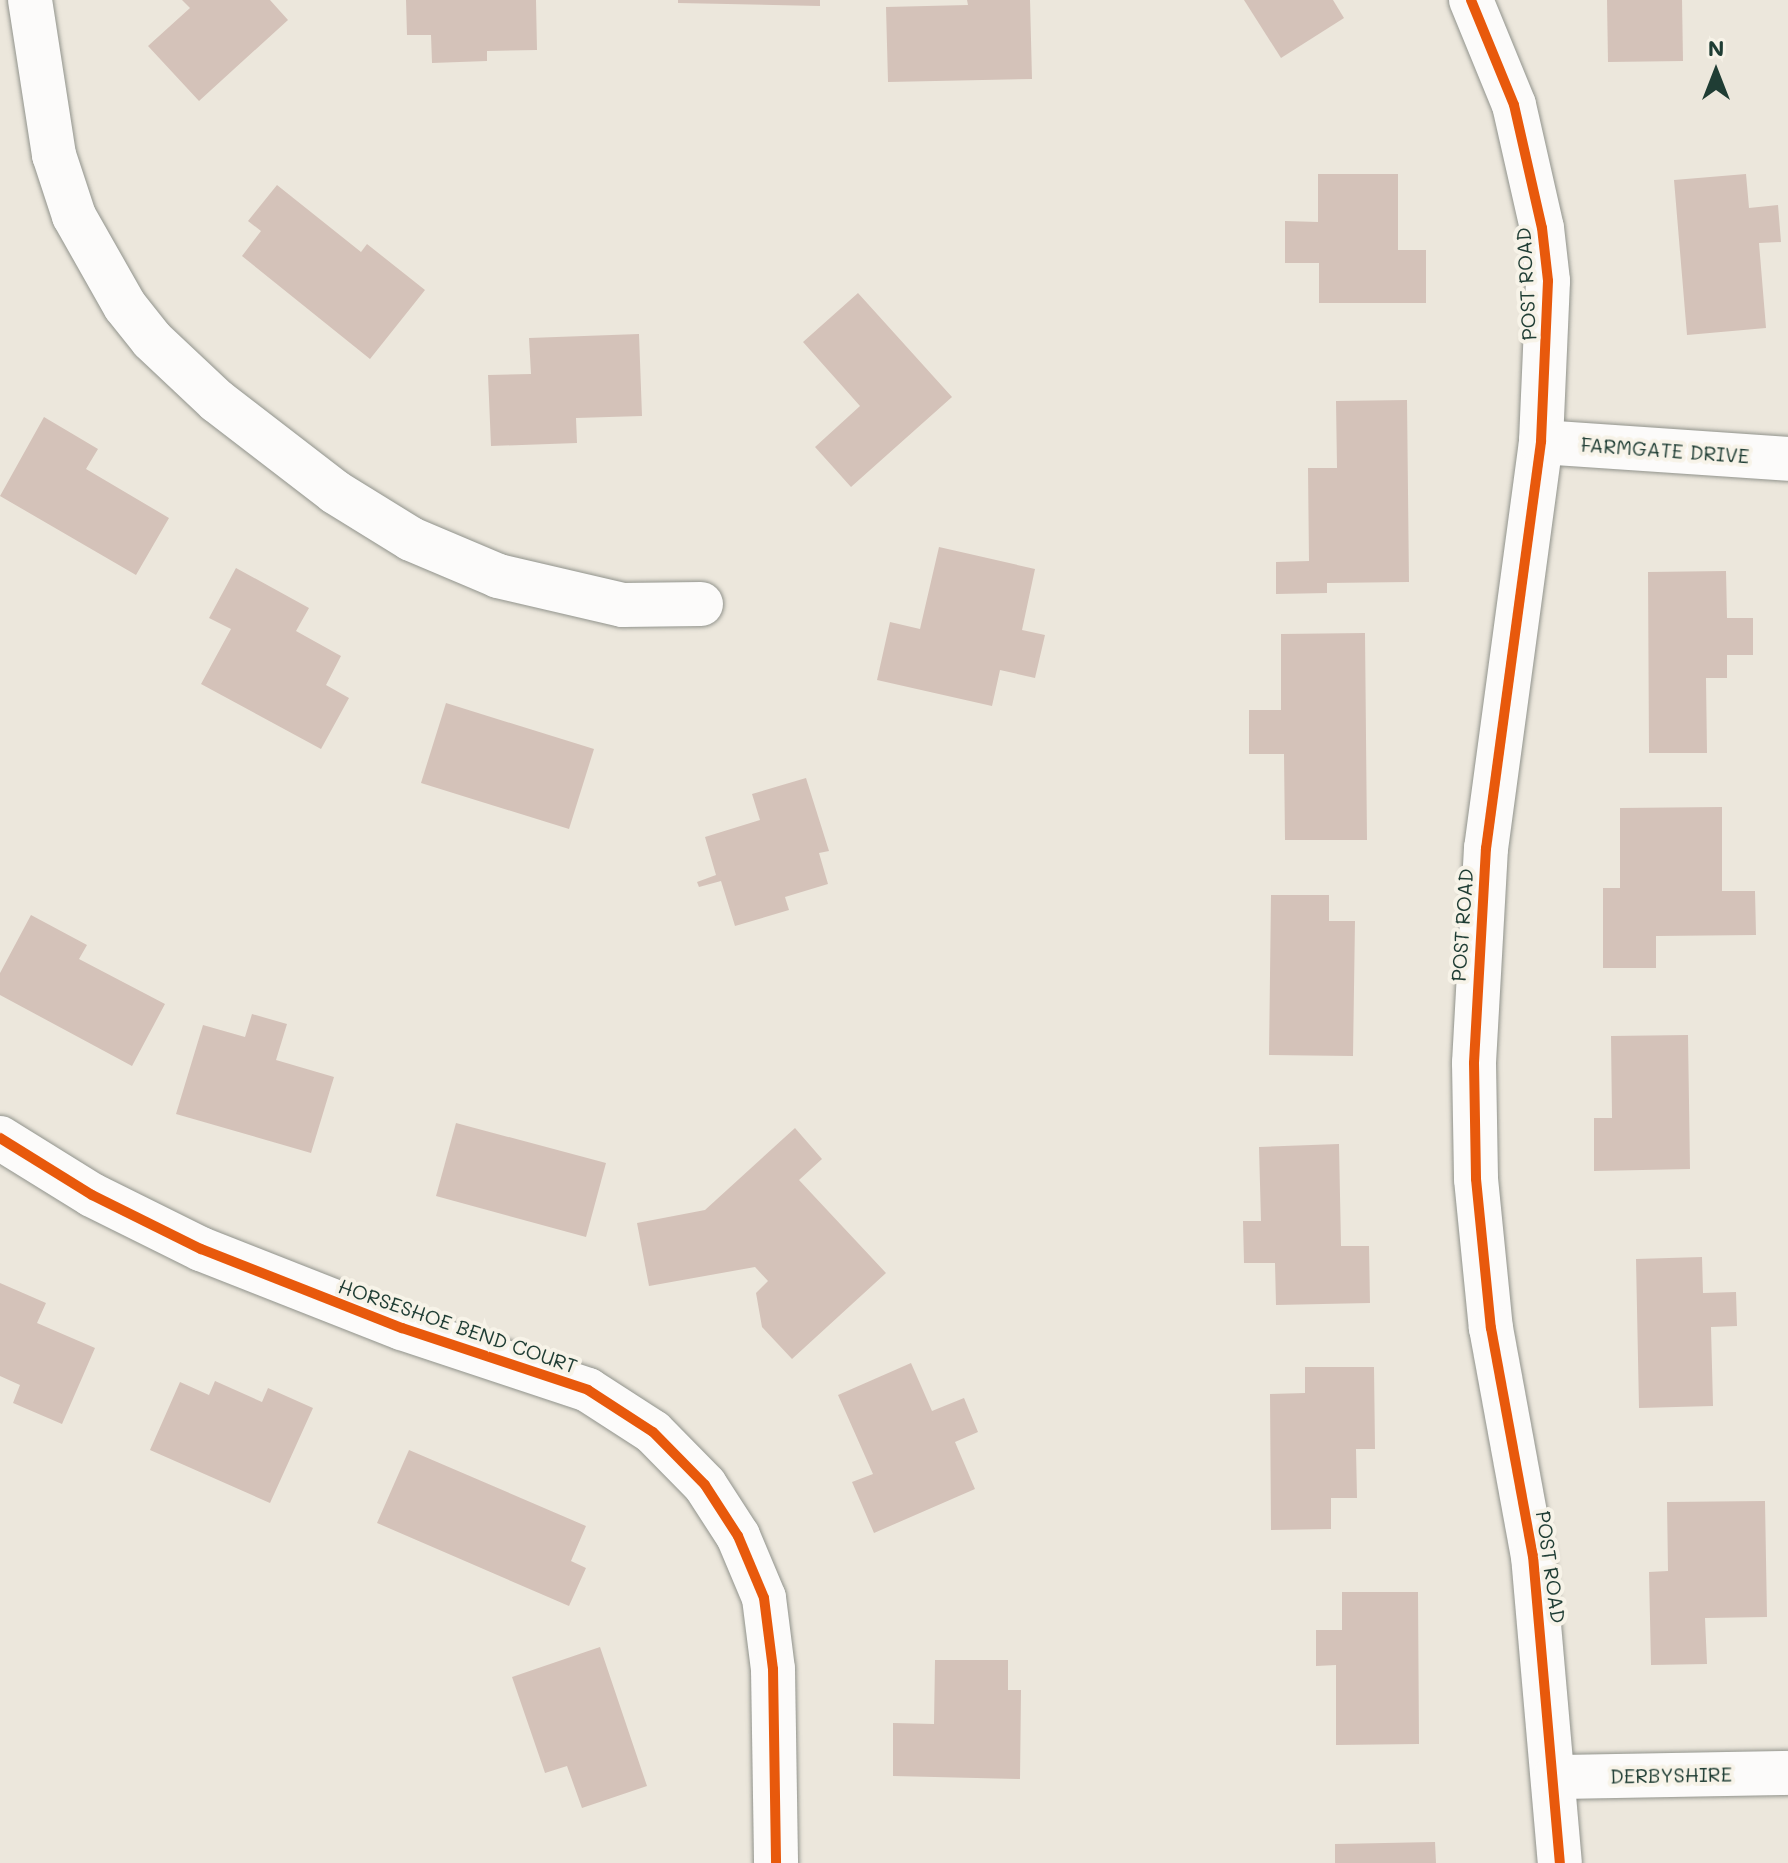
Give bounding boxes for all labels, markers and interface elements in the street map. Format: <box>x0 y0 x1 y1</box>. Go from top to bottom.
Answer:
north arrow <box>1676 32 1756 112</box>
text: N <box>1708 33 1724 62</box>
street label: POST ROAD <box>1511 227 1541 341</box>
street label: FARMGATE DRIVE <box>1580 432 1750 468</box>
street label: POST ROAD <box>1446 868 1478 982</box>
street label: HORSESHOE BEND COURT <box>335 1274 581 1378</box>
street label: POST ROAD <box>1531 1509 1571 1625</box>
street label: DERBYSHIRE <box>1610 1762 1732 1788</box>

